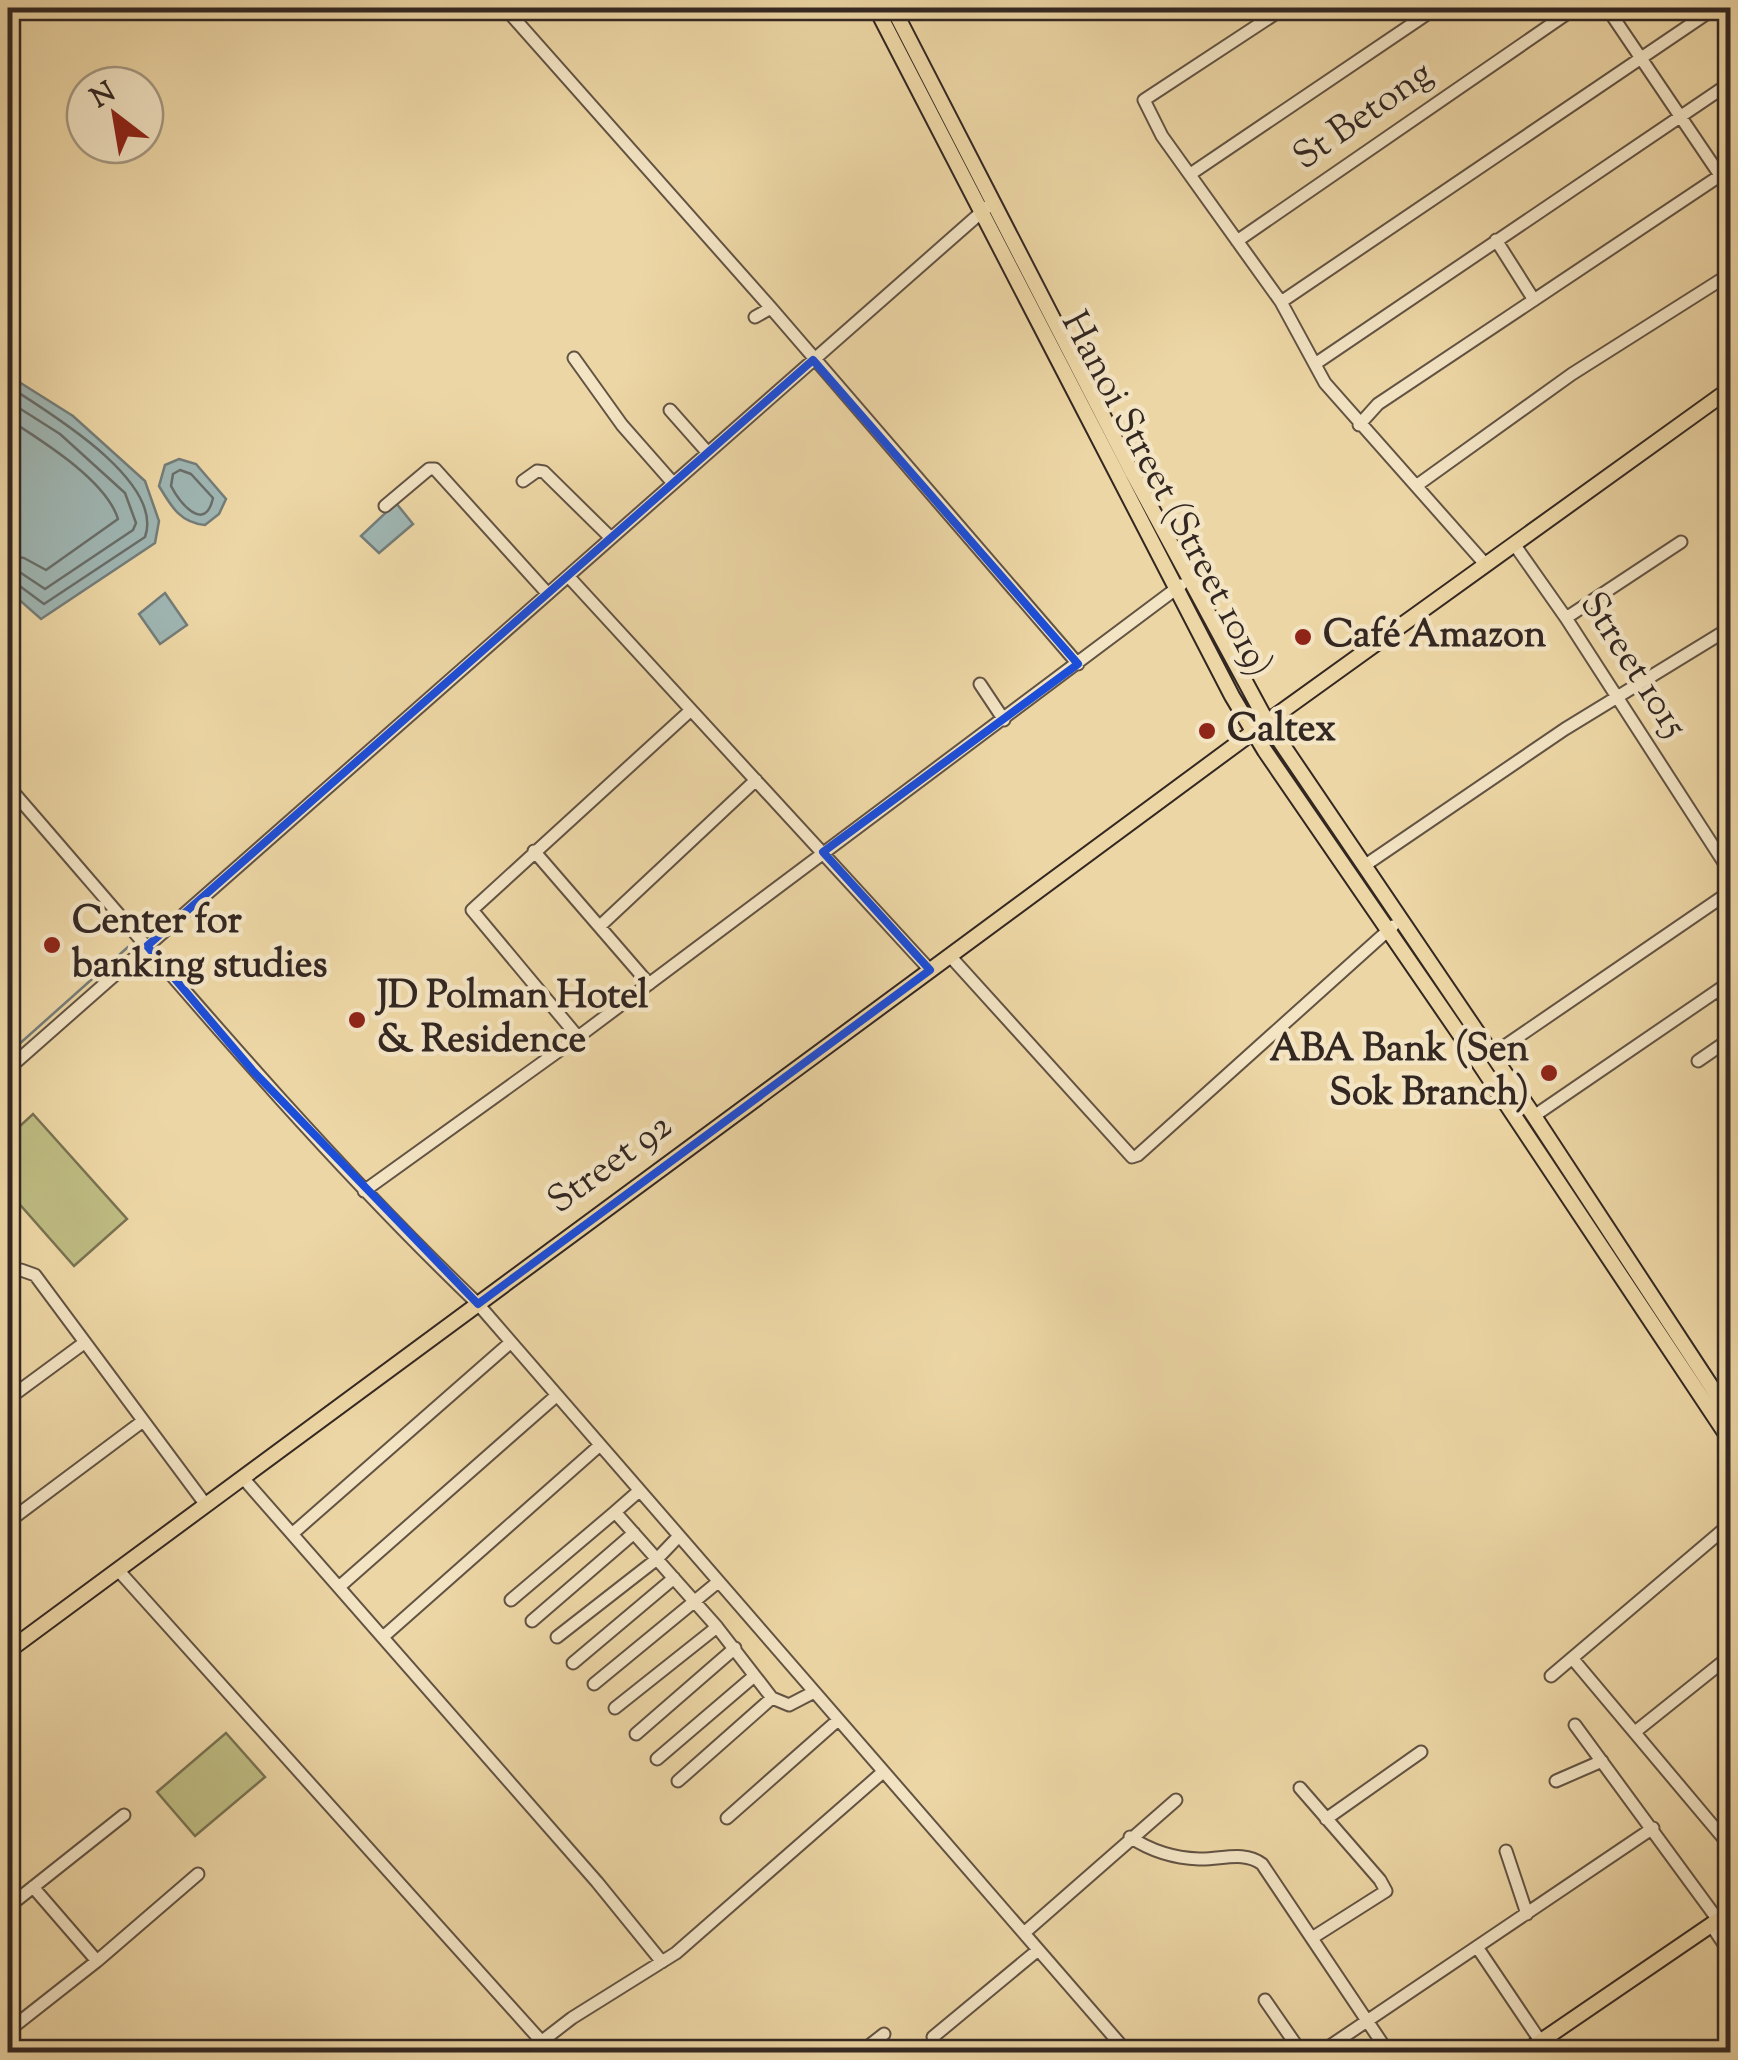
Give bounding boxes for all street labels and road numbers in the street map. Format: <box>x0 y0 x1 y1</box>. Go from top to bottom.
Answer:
street label: St Betong <box>1283 49 1445 185</box>
street label: Hanoi Street (Street 1019) <box>1046 303 1284 687</box>
street label: Street 1015 <box>1565 582 1699 750</box>
street label: Street 92 <box>537 1101 685 1229</box>

